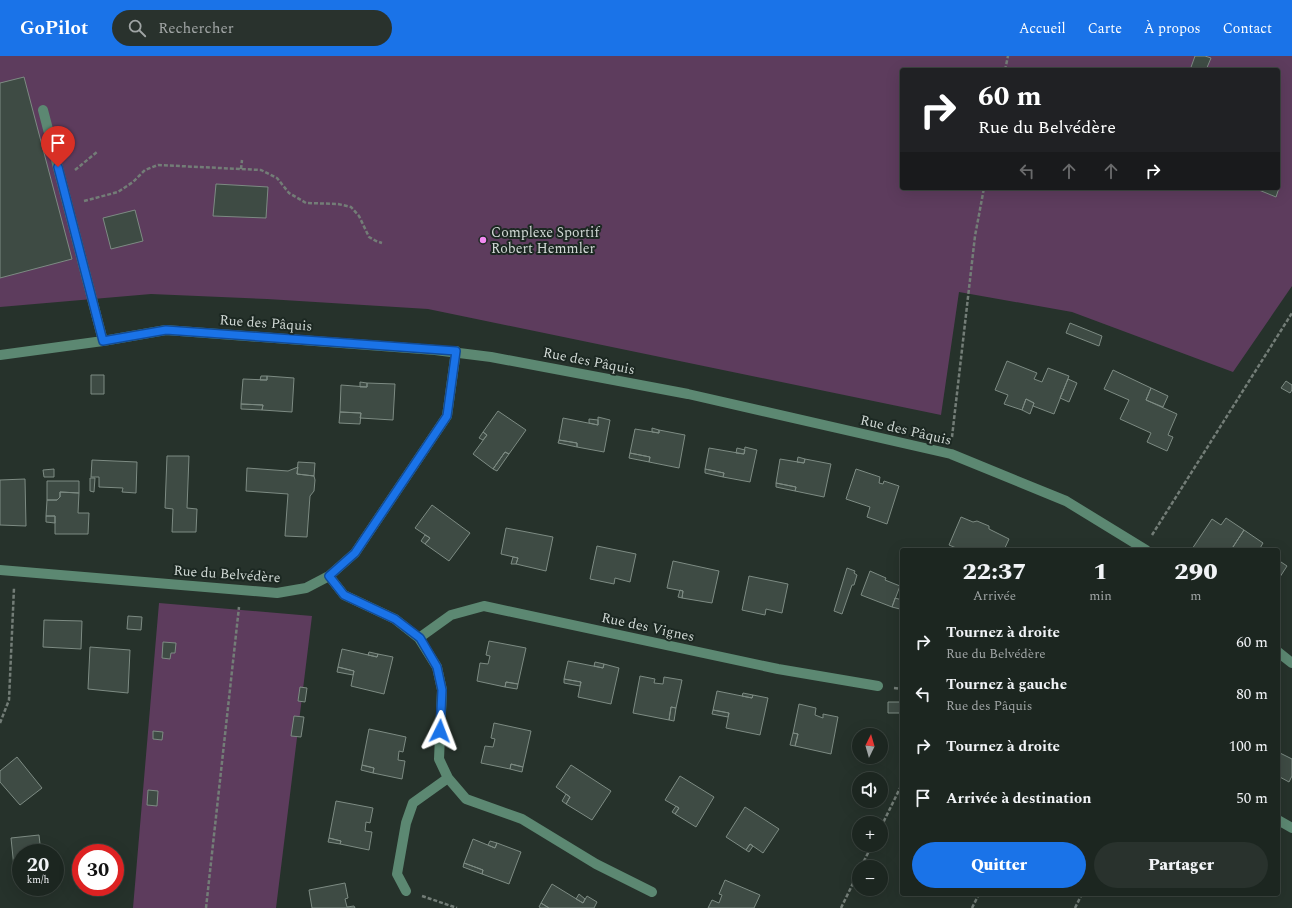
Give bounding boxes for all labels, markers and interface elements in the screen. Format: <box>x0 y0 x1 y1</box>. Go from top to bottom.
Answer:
search box <box>112 10 392 46</box>
text: GoPilot <box>20 14 88 43</box>
icon: search <box>126 17 148 39</box>
text: Rechercher <box>158 17 234 40</box>
text: Accueil <box>1019 18 1066 39</box>
text: Carte <box>1088 18 1122 39</box>
text: À propos <box>1144 18 1201 39</box>
text: Contact <box>1223 18 1272 39</box>
text: 60 m <box>978 75 1042 118</box>
icon: right <box>912 84 964 136</box>
text: Rue du Belvédère <box>978 114 1116 141</box>
pin <box>41 126 75 167</box>
icon: arrive <box>47 132 69 154</box>
icon: left <box>1016 160 1038 182</box>
icon: ahead <box>1058 160 1080 182</box>
icon: ahead <box>1100 160 1122 182</box>
icon: right <box>1142 160 1164 182</box>
place label: Complexe Sportif Robert Hemmler <box>491 222 600 259</box>
marker: Complexe Sportif Robert Hemmler <box>478 235 488 245</box>
street label: Rue des Pâquis <box>219 309 313 337</box>
street label: Rue des Pâquis <box>541 342 637 380</box>
street label: Rue des Pâquis <box>858 409 954 451</box>
text: 22:37 <box>962 554 1027 590</box>
text: 1 <box>1093 554 1108 590</box>
text: 290 <box>1174 554 1218 590</box>
street label: Rue du Belvédère <box>173 560 281 588</box>
text: Arrivée <box>973 586 1016 606</box>
text: min <box>1089 586 1112 606</box>
text: m <box>1190 586 1202 606</box>
street label: Rue des Vignes <box>599 607 697 647</box>
text: Tournez à droite <box>946 621 1060 644</box>
icon: right <box>912 631 934 653</box>
text: 60 m <box>1236 631 1268 654</box>
text: Rue du Belvédère <box>946 644 1046 664</box>
text: Tournez à gauche <box>946 673 1067 696</box>
icon: left <box>912 683 934 705</box>
text: 80 m <box>1236 683 1268 706</box>
text: Rue des Pâquis <box>946 696 1032 716</box>
position arrow <box>419 710 461 752</box>
north arrow <box>852 728 888 764</box>
map controls <box>852 728 888 896</box>
icon: right <box>912 735 934 757</box>
text: Tournez à droite <box>946 735 1060 758</box>
text: 100 m <box>1229 735 1268 758</box>
button: sound <box>852 772 888 808</box>
icon: arrive <box>912 787 934 809</box>
text: Arrivée à destination <box>946 787 1092 810</box>
text: 50 m <box>1236 787 1268 810</box>
button: + <box>852 816 888 852</box>
button: Quitter <box>912 842 1086 888</box>
button: Partager <box>1094 842 1268 888</box>
speed limit sign: 30 <box>72 844 124 896</box>
text: 20 <box>27 850 49 880</box>
button: − <box>852 860 888 896</box>
text: km/h <box>27 872 49 888</box>

